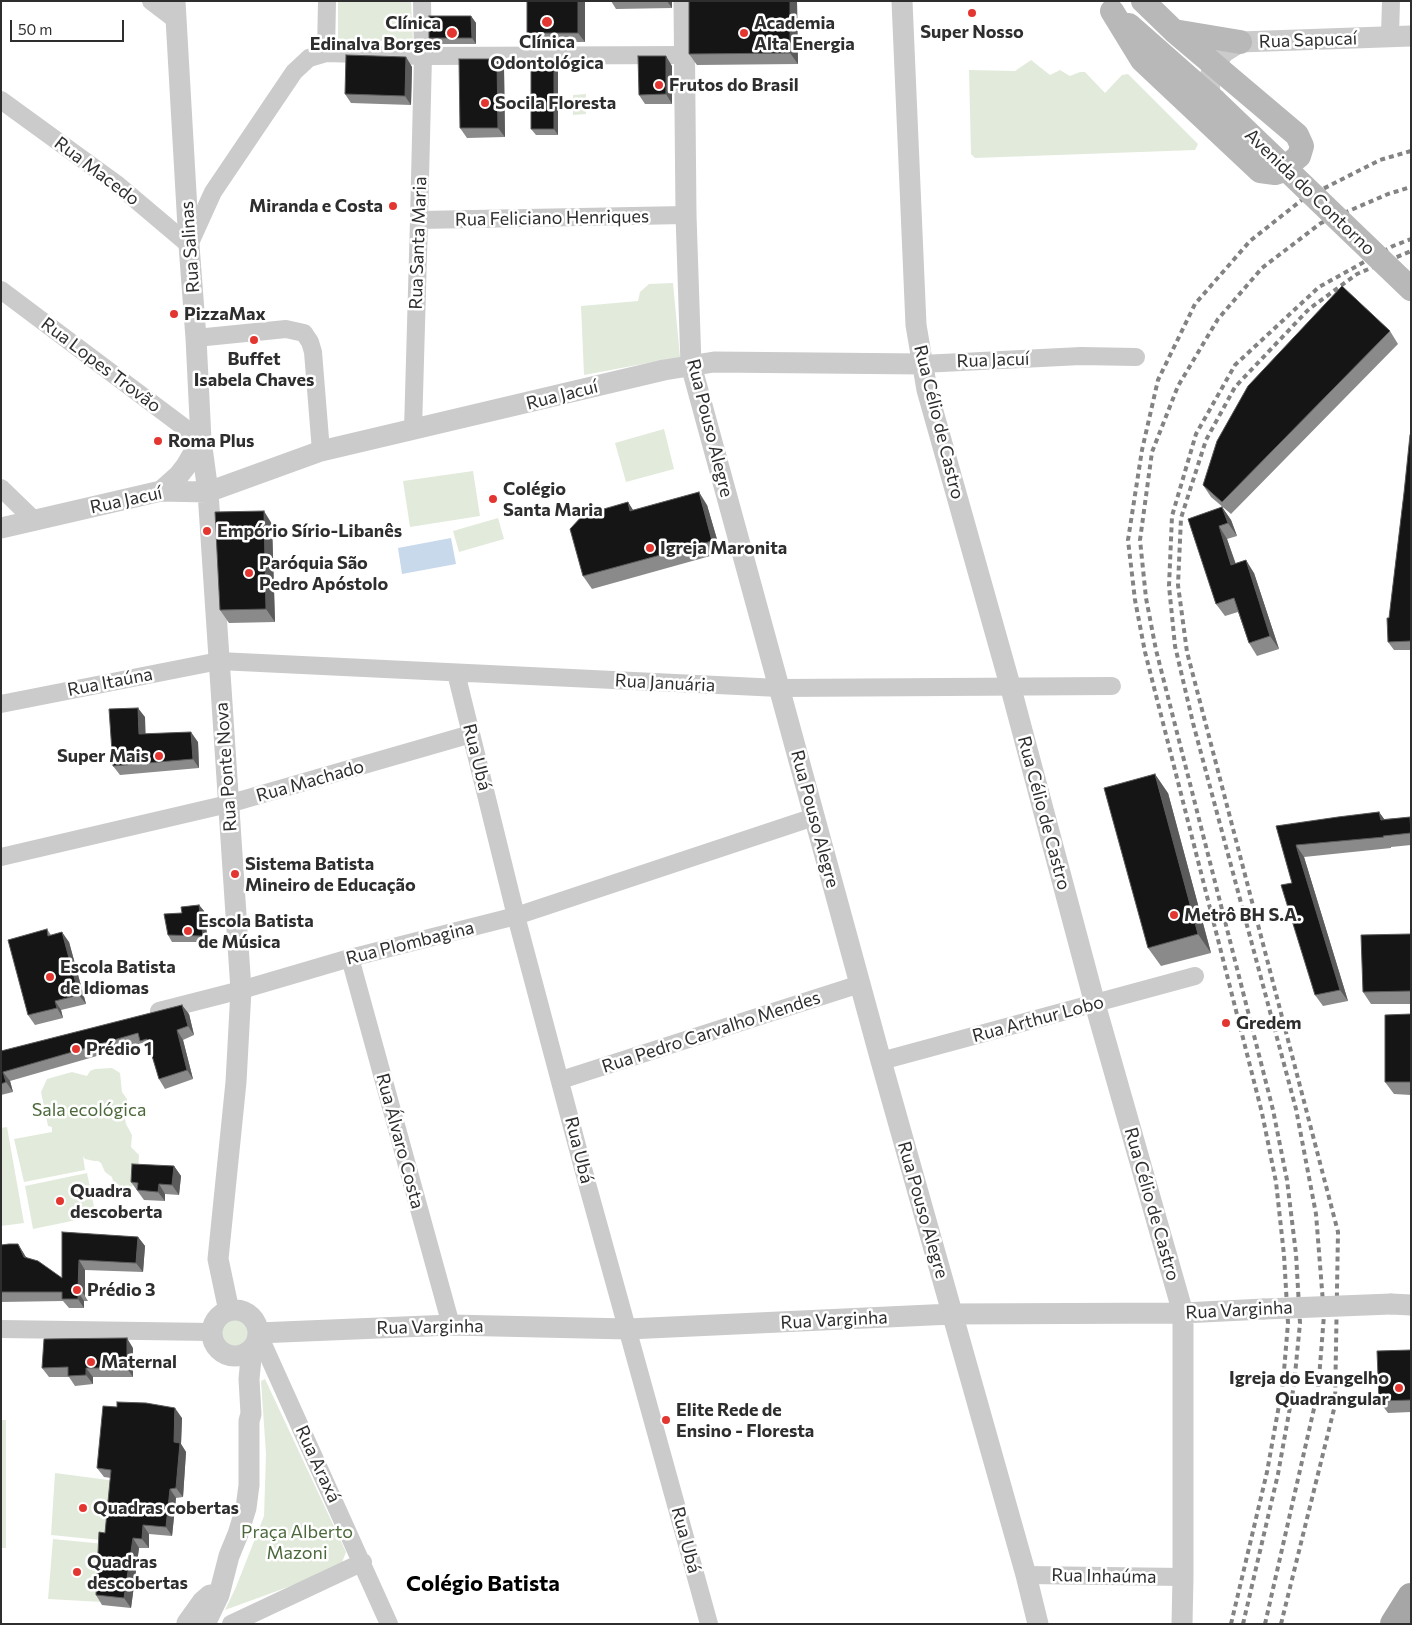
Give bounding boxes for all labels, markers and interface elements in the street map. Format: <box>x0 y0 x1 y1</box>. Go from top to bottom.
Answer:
marker: Super Nosso <box>966 7 978 19</box>
scale bar <box>12 10 126 42</box>
place label: Clínica Edinalva Borges <box>310 12 441 54</box>
place label: Academia Alta Energia <box>754 12 855 54</box>
marker: Clínica Odontológica <box>540 15 554 29</box>
text: 50 m <box>18 20 52 38</box>
place label: Super Nosso <box>920 21 1024 43</box>
marker: Clínica Edinalva Borges <box>445 26 459 40</box>
marker: Academia Alta Energia <box>738 27 750 39</box>
street label: Rua Sapucaí <box>1258 27 1358 53</box>
place label: Clínica Odontológica <box>490 31 604 74</box>
place label: Frutos do Brasil <box>669 74 799 96</box>
marker: Frutos do Brasil <box>653 79 665 91</box>
place label: Socila Floresta <box>495 92 616 114</box>
marker: Socila Floresta <box>479 97 491 109</box>
street label: Avenida do Contorno <box>1240 124 1380 260</box>
street label: Rua Macedo <box>50 132 144 210</box>
street label: Rua Santa Maria <box>405 176 431 310</box>
place label: Miranda e Costa <box>249 195 383 217</box>
street label: Rua Salinas <box>176 200 204 294</box>
marker: Miranda e Costa <box>387 200 399 212</box>
street label: Rua Feliciano Henriques <box>455 206 649 230</box>
place label: PizzaMax <box>184 303 266 325</box>
marker: PizzaMax <box>168 308 180 320</box>
street label: Rua Lopes Trovão <box>37 313 165 417</box>
marker: Buffet Isabela Chaves <box>248 334 260 346</box>
street label: Rua Célio de Castro <box>909 343 969 501</box>
place label: Buffet Isabela Chaves <box>194 348 314 390</box>
street label: Rua Jacuí <box>956 348 1030 372</box>
street label: Rua Pouso Alegre <box>682 357 738 499</box>
street label: Rua Jacuí <box>524 376 600 414</box>
place label: Roma Plus <box>168 430 254 452</box>
marker: Roma Plus <box>152 435 164 447</box>
place label: Colégio Santa Maria <box>503 478 603 520</box>
street label: Rua Jacuí <box>88 482 164 518</box>
marker: Colégio Santa Maria <box>487 493 499 505</box>
place label: Empório Sírio-Libanês <box>217 520 402 542</box>
marker: Empório Sírio-Libanês <box>201 525 213 537</box>
place label: Igreja Maronita <box>660 537 787 559</box>
marker: Igreja Maronita <box>644 542 656 554</box>
place label: Paróquia São Pedro Apóstolo <box>259 552 388 594</box>
marker: Paróquia São Pedro Apóstolo <box>243 567 255 579</box>
street label: Rua Itaúna <box>65 663 155 701</box>
street label: Rua Januária <box>614 670 716 696</box>
street label: Rua Ponte Nova <box>211 702 241 832</box>
street label: Rua Ubá <box>458 721 496 793</box>
street label: Rua Célio de Castro <box>1013 734 1075 892</box>
place label: Super Mais <box>57 745 149 767</box>
street label: Rua Pouso Alegre <box>786 748 844 890</box>
marker: Super Mais <box>153 750 165 762</box>
street label: Rua Machado <box>254 755 366 807</box>
place label: Sistema Batista Mineiro de Educação <box>245 853 416 896</box>
marker: Sistema Batista Mineiro de Educação <box>229 868 241 880</box>
place label: Metrô BH S.A. <box>1184 904 1302 926</box>
marker: Metrô BH S.A. <box>1168 909 1180 921</box>
place label: Escola Batista de Música <box>198 910 314 952</box>
street label: Rua Plombagina <box>344 917 476 969</box>
marker: Escola Batista de Música <box>182 925 194 937</box>
place label: Escola Batista de Idiomas <box>60 956 176 999</box>
marker: Escola Batista de Idiomas <box>44 971 56 983</box>
street label: Rua Pedro Carvalho Mendes <box>599 986 823 1078</box>
street label: Rua Arthur Lobo <box>970 991 1106 1047</box>
place label: Gredem <box>1236 1012 1301 1034</box>
marker: Gredem <box>1220 1017 1232 1029</box>
place label: Prédio 1 <box>86 1038 152 1060</box>
marker: Prédio 1 <box>70 1043 82 1055</box>
street label: Rua Álvaro Costa <box>372 1071 428 1211</box>
park label: Sala ecológica <box>32 1099 146 1121</box>
street label: Rua Ubá <box>560 1114 598 1186</box>
street label: Rua Célio de Castro <box>1120 1125 1184 1283</box>
street label: Rua Pouso Alegre <box>893 1139 953 1281</box>
place label: Quadra descoberta <box>70 1180 163 1222</box>
marker: Quadra descoberta <box>54 1195 66 1207</box>
place label: Prédio 3 <box>87 1279 156 1301</box>
marker: Prédio 3 <box>71 1284 83 1296</box>
street label: Rua Varginha <box>1185 1296 1293 1324</box>
street label: Rua Varginha <box>780 1306 888 1334</box>
street label: Rua Varginha <box>376 1315 484 1339</box>
place label: Maternal <box>101 1351 177 1373</box>
marker: Maternal <box>85 1356 97 1368</box>
place label: Igreja do Evangelho Quadrangular <box>1229 1367 1389 1410</box>
marker: Igreja do Evangelho Quadrangular <box>1393 1382 1405 1394</box>
place label: Elite Rede de Ensino - Floresta <box>676 1399 814 1442</box>
marker: Elite Rede de Ensino - Floresta <box>660 1414 672 1426</box>
street label: Rua Araxá <box>291 1422 345 1506</box>
place label: Quadras cobertas <box>93 1497 239 1519</box>
marker: Quadras cobertas <box>77 1502 89 1514</box>
street label: Rua Ubá <box>667 1504 705 1576</box>
park label: Praça Alberto Mazoni <box>241 1521 353 1564</box>
place label: Quadras descobertas <box>87 1551 188 1594</box>
street label: Rua Inhaúma <box>1051 1564 1157 1588</box>
marker: Quadras descobertas <box>71 1566 83 1578</box>
district label: Colégio Batista <box>406 1571 560 1597</box>

